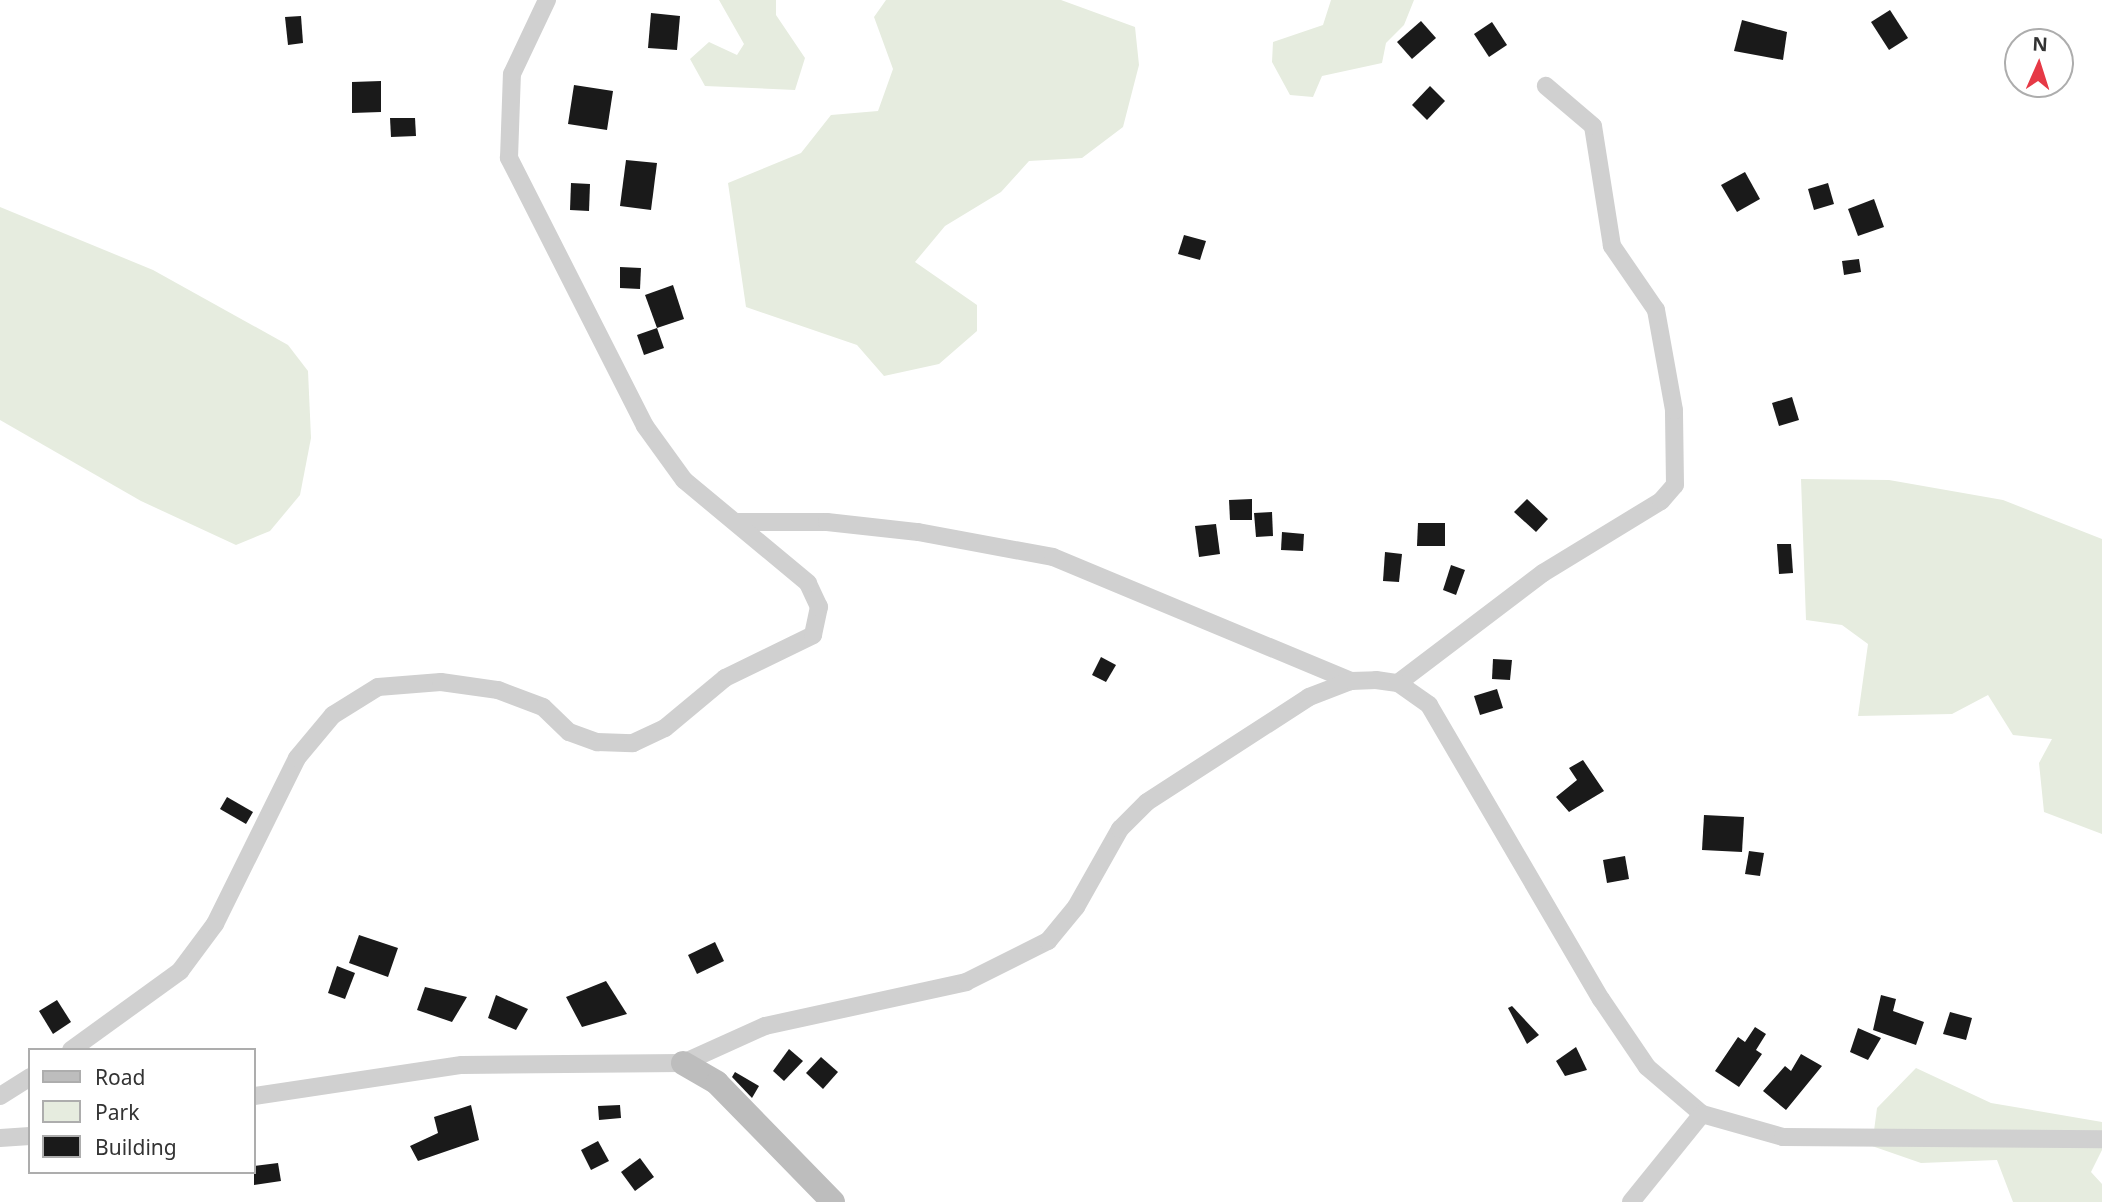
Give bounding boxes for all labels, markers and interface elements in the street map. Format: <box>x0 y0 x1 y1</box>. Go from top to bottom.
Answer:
north arrow <box>2004 28 2074 98</box>
text: N <box>2032 31 2048 57</box>
legend <box>28 1048 256 1174</box>
text: Road <box>95 1063 145 1091</box>
text: Park <box>95 1098 139 1126</box>
text: Building <box>95 1133 177 1161</box>

